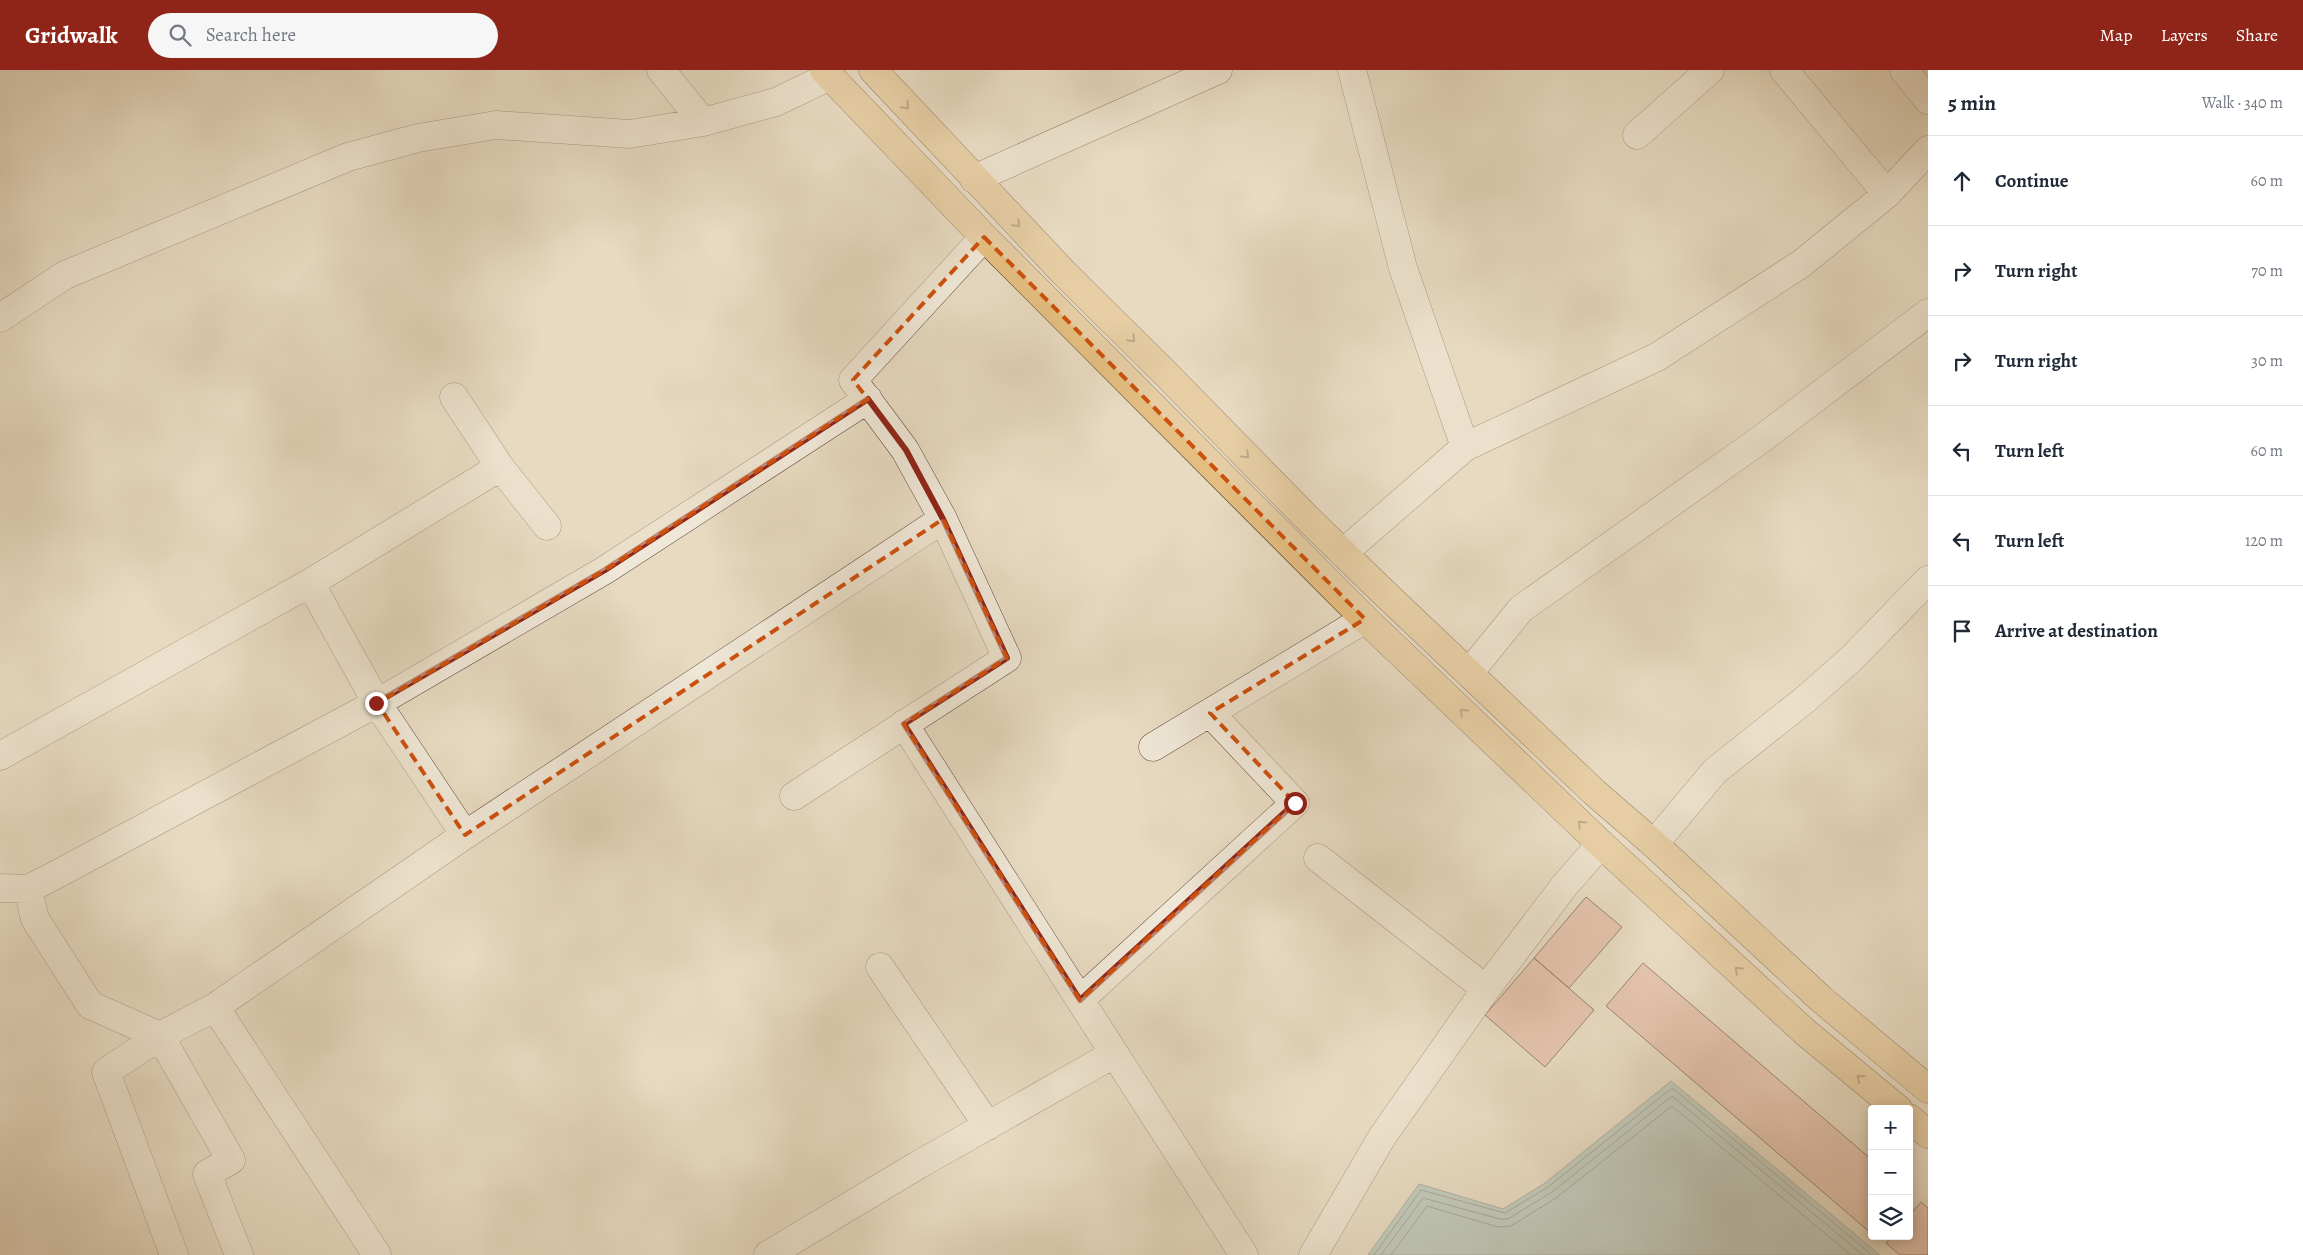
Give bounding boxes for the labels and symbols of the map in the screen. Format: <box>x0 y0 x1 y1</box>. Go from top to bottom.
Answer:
one-way arrow <box>900 100 909 109</box>
one-way arrow <box>1011 219 1020 228</box>
one-way arrow <box>1126 333 1135 342</box>
one-way arrow <box>1240 449 1249 458</box>
route end <box>365 692 388 715</box>
one-way arrow <box>1460 709 1469 718</box>
route start <box>1284 792 1307 815</box>
one-way arrow <box>1577 821 1586 830</box>
one-way arrow <box>1735 967 1744 976</box>
one-way arrow <box>1857 1074 1866 1083</box>

